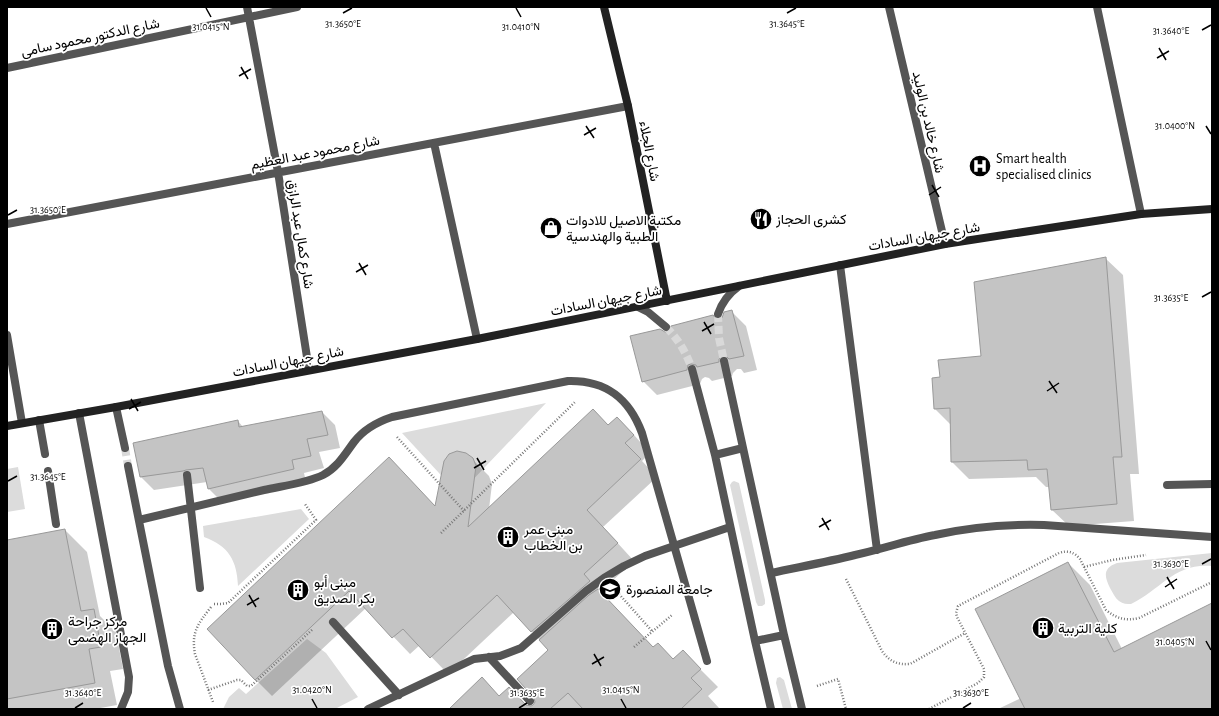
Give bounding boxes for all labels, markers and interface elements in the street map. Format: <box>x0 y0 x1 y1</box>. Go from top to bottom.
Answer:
street label: شارع الدكتور محمود سامى <box>20 16 161 62</box>
text: 31.3650°E <box>325 19 361 29</box>
text: 31.3645°E <box>769 19 805 29</box>
text: 31.0415°N <box>192 22 230 32</box>
text: 31.0410°N <box>502 22 540 32</box>
text: 31.3640°E <box>1153 26 1189 36</box>
street label: شارع خالد بن الوليد <box>907 70 947 175</box>
street label: شارع الجلاء <box>633 120 662 183</box>
text: 31.0400°N <box>1155 121 1195 131</box>
street label: شارع محمود عبد العظيم <box>249 134 382 175</box>
place label: Smart health specialised clinics <box>996 152 1091 182</box>
hospital icon: Smart health specialised clinics <box>967 153 993 179</box>
street label: شارع كمال عبد الرازق <box>281 178 316 290</box>
text: 31.3650°E <box>30 205 66 215</box>
restaurant icon: كشرى الحجاز <box>748 206 774 232</box>
place label: كشرى الحجاز <box>775 213 846 228</box>
place label: مكتبة الاصيل للادوات الطبية والهندسية <box>566 214 681 245</box>
shop icon: مكتبة الاصيل للادوات الطبية والهندسية <box>538 215 564 241</box>
street label: شارع جيهان السادات <box>867 220 982 257</box>
street label: شارع جيهان السادات <box>549 283 664 322</box>
text: 31.3635°E <box>1154 293 1189 303</box>
street label: شارع جيهان السادات <box>231 344 346 383</box>
text: 31.3645°E <box>30 472 66 482</box>
place label: مبنى عمر بن الخطاب <box>523 523 583 554</box>
building icon: مبنى عمر بن الخطاب <box>495 524 521 550</box>
text: 31.3630°E <box>1153 559 1189 569</box>
place label: مبنى أبو بكر الصديق <box>314 575 375 607</box>
school or university icon: جامعة المنصورة <box>597 576 623 602</box>
building icon: مبنى أبو بكر الصديق <box>285 577 311 603</box>
place label: جامعة المنصورة <box>626 583 713 598</box>
place label: مركز جراحة الجهاز الهضمى <box>68 615 146 646</box>
building icon: كلية التربية <box>1030 615 1056 641</box>
building icon: مركز جراحة الجهاز الهضمى <box>39 616 65 642</box>
place label: كلية التربية <box>1058 622 1117 637</box>
text: 31.0405°N <box>1155 637 1195 647</box>
text: 31.0420°N <box>292 685 332 695</box>
text: 31.0415°N <box>602 685 640 695</box>
text: 31.3640°E <box>65 688 101 698</box>
text: 31.3635°E <box>510 688 545 698</box>
text: 31.3630°E <box>953 688 989 698</box>

